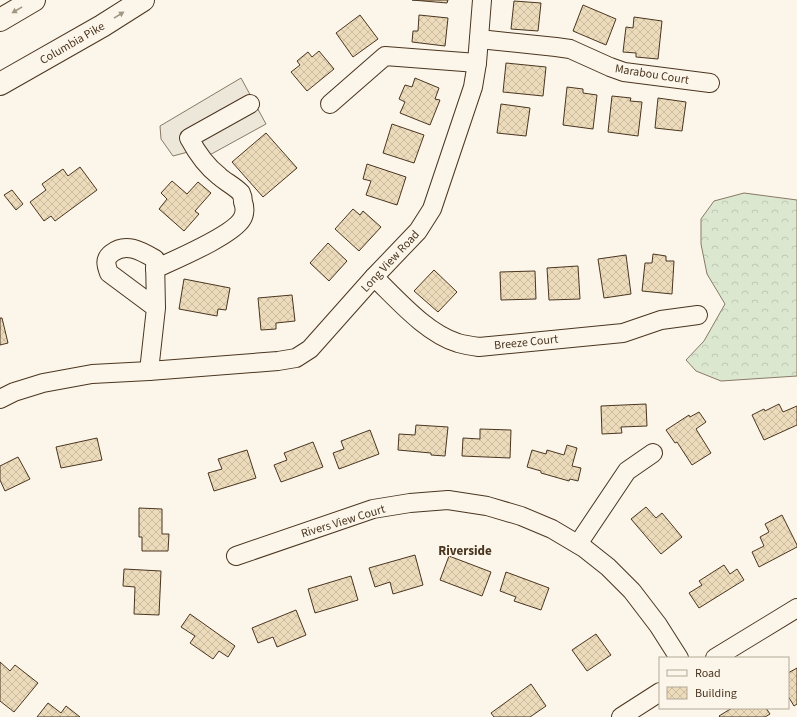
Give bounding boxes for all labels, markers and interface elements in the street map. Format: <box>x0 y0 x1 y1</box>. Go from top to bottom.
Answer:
one-way arrow <box>11 7 23 14</box>
one-way arrow <box>114 11 124 19</box>
street label: Columbia Pike <box>37 18 108 69</box>
street label: Marabou Court <box>614 60 690 89</box>
street label: Long View Road <box>357 227 424 296</box>
street label: Breeze Court <box>493 331 559 354</box>
street label: Rivers View Court <box>299 501 387 542</box>
district label: Riverside <box>438 542 492 560</box>
legend <box>659 657 789 709</box>
text: Road <box>695 665 721 682</box>
text: Building <box>695 685 737 702</box>

